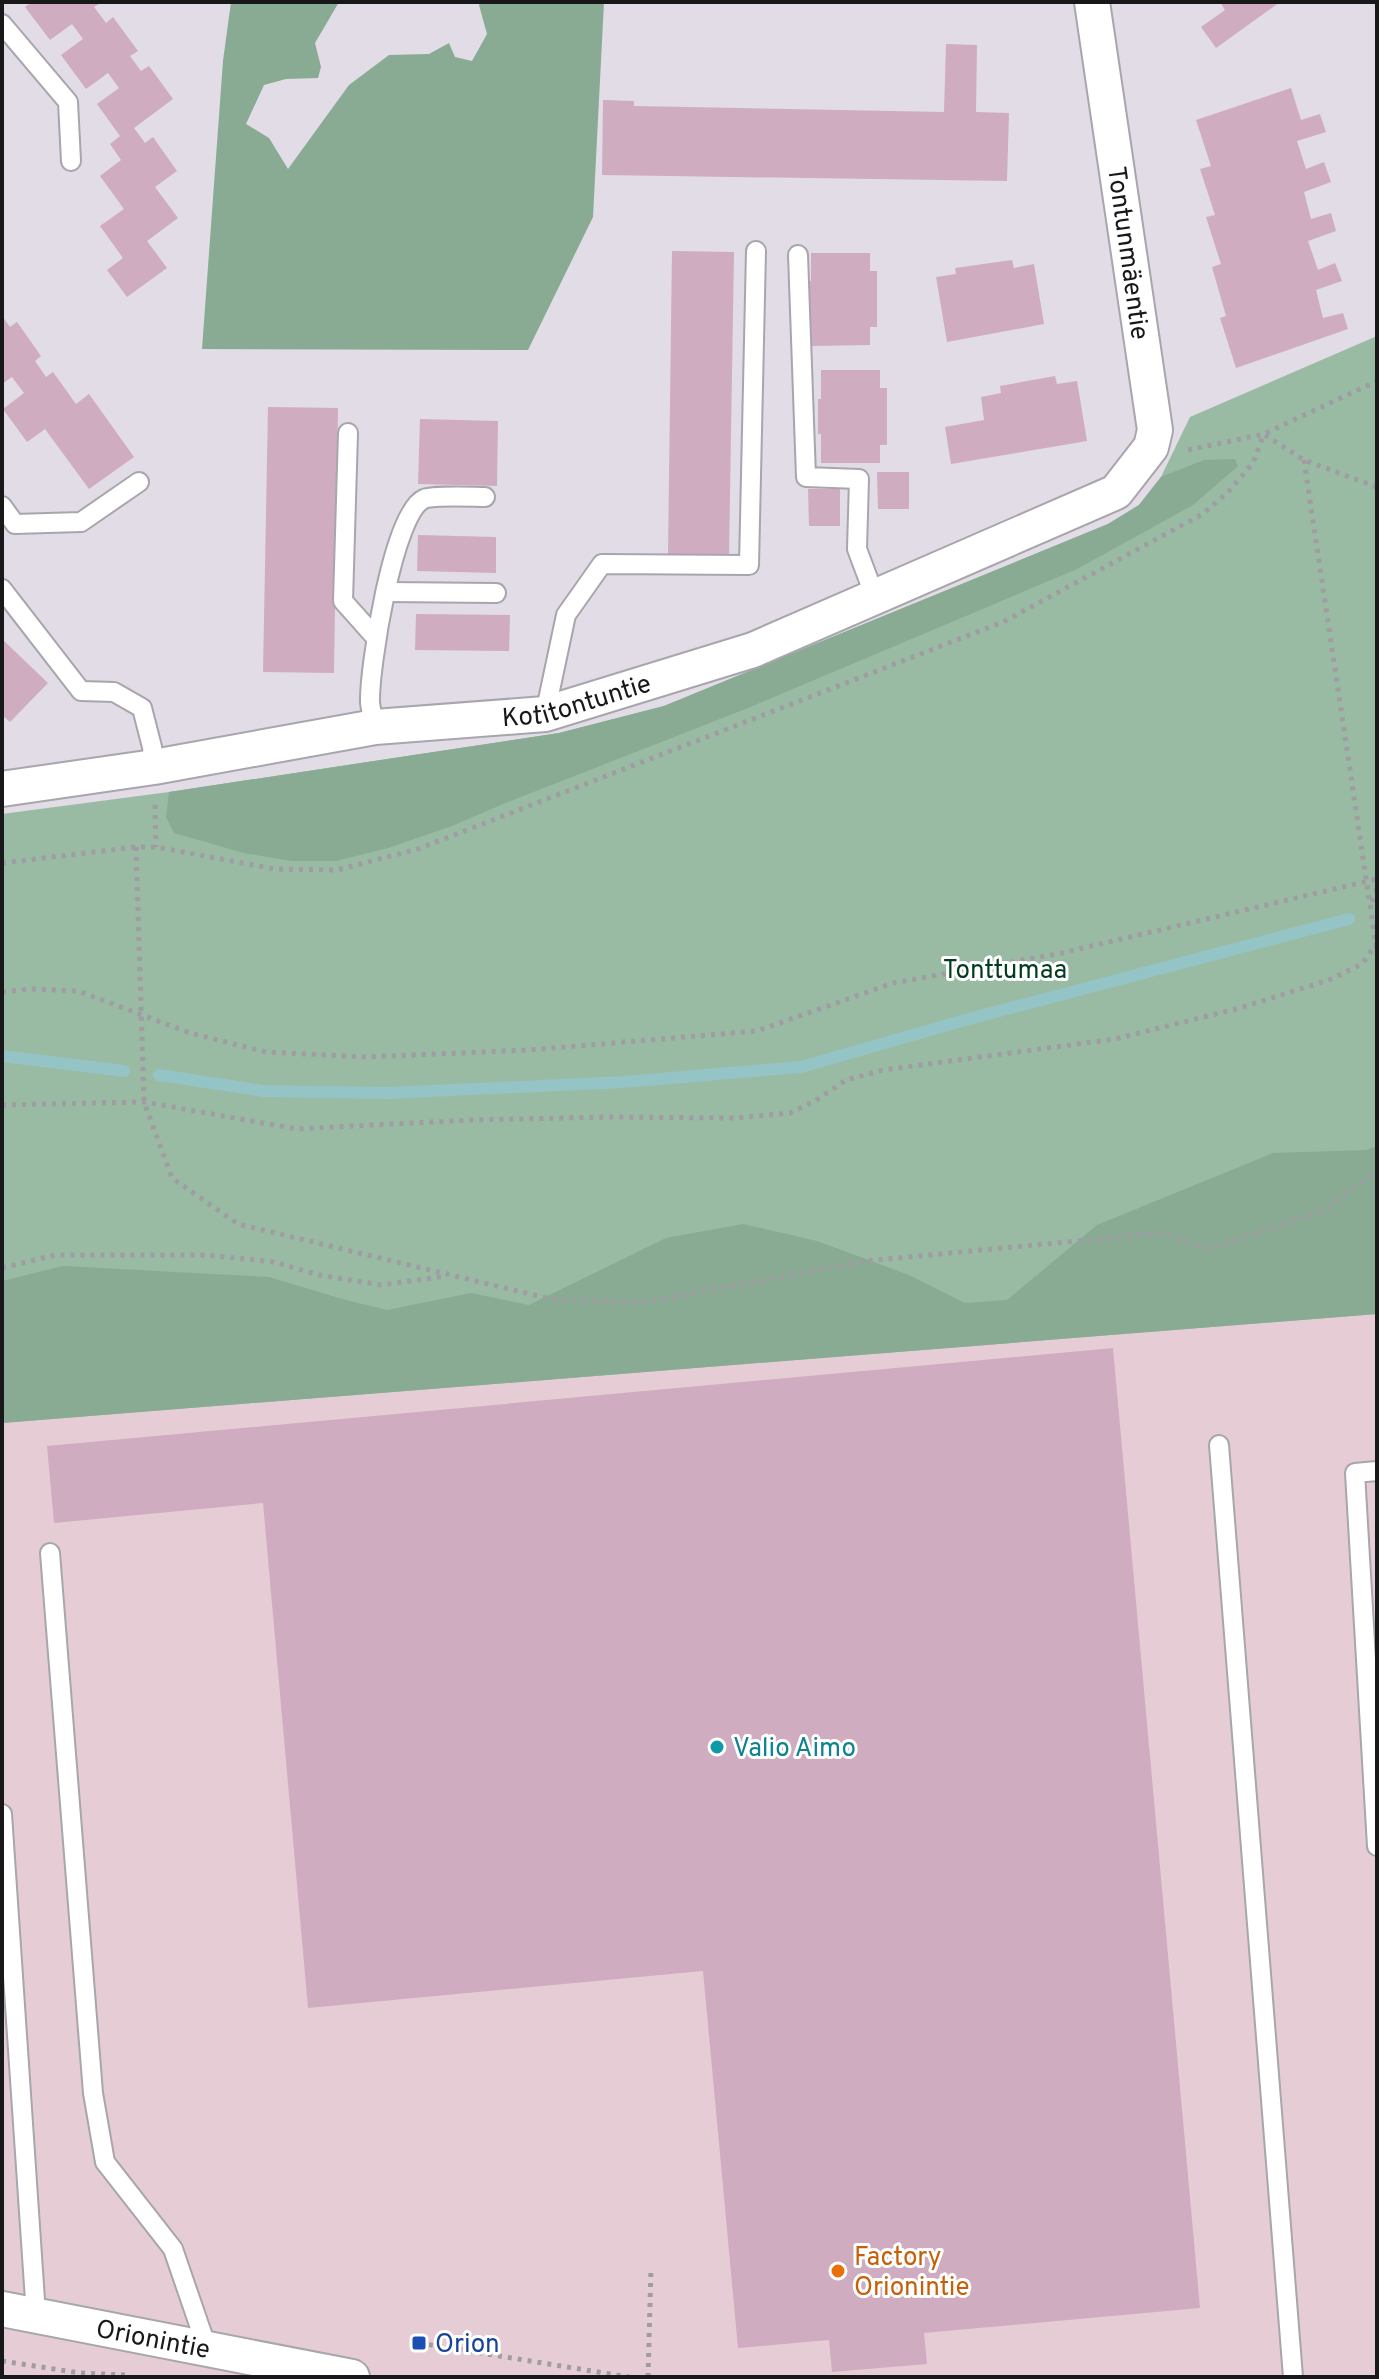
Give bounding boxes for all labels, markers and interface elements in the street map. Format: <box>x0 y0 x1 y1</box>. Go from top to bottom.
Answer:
street label: Tontunmäentie <box>1098 165 1155 342</box>
street label: Kotitontuntie <box>501 668 656 736</box>
park label: Tonttumaa <box>943 955 1067 988</box>
place label: Valio Aimo <box>733 1733 856 1766</box>
marker: Valio Aimo <box>708 1738 726 1756</box>
place label: Factory Orionintie <box>854 2242 969 2305</box>
marker: Factory Orionintie <box>829 2262 847 2280</box>
street label: Orionintie <box>93 2314 213 2368</box>
place label: Orion <box>435 2329 500 2362</box>
marker: Orion <box>410 2334 428 2352</box>

